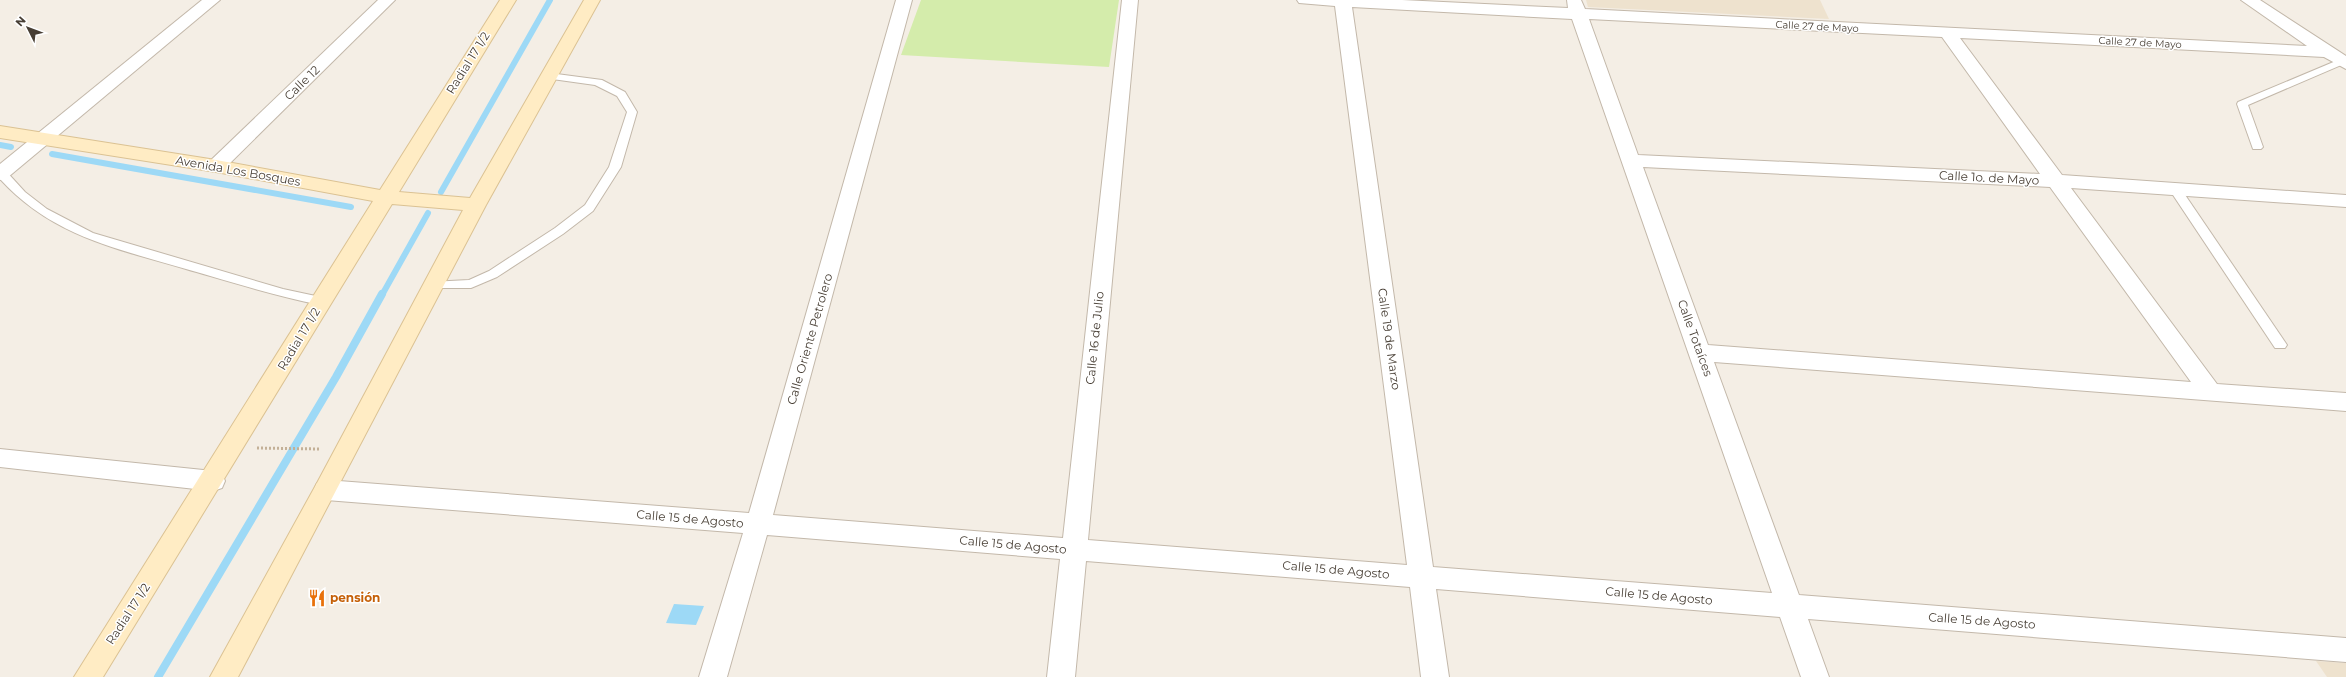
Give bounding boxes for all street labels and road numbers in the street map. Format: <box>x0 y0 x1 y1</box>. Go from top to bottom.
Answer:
street label: Calle 27 de Mayo <box>1775 18 1859 35</box>
street label: Radial 17 1/2 <box>443 29 493 96</box>
street label: Calle 27 de Mayo <box>2098 34 2182 51</box>
street label: Calle 12 <box>281 62 323 103</box>
street label: Avenida Los Bosques <box>174 152 302 189</box>
street label: Calle 1o. de Mayo <box>1938 167 2040 188</box>
street label: Calle Oriente Petrolero <box>784 271 835 406</box>
street label: Calle 19 de Marzo <box>1375 287 1404 391</box>
street label: Calle 16 de Julio <box>1082 291 1107 385</box>
street label: Calle Totaíces <box>1675 297 1716 378</box>
street label: Radial 17 1/2 <box>274 305 323 373</box>
street label: Calle 15 de Agosto <box>636 506 744 531</box>
street label: Calle 15 de Agosto <box>959 532 1067 557</box>
street label: Calle 15 de Agosto <box>1282 557 1390 582</box>
street label: Radial 17 1/2 <box>102 580 153 647</box>
street label: Calle 15 de Agosto <box>1605 583 1713 608</box>
street label: Calle 15 de Agosto <box>1928 609 2036 632</box>

